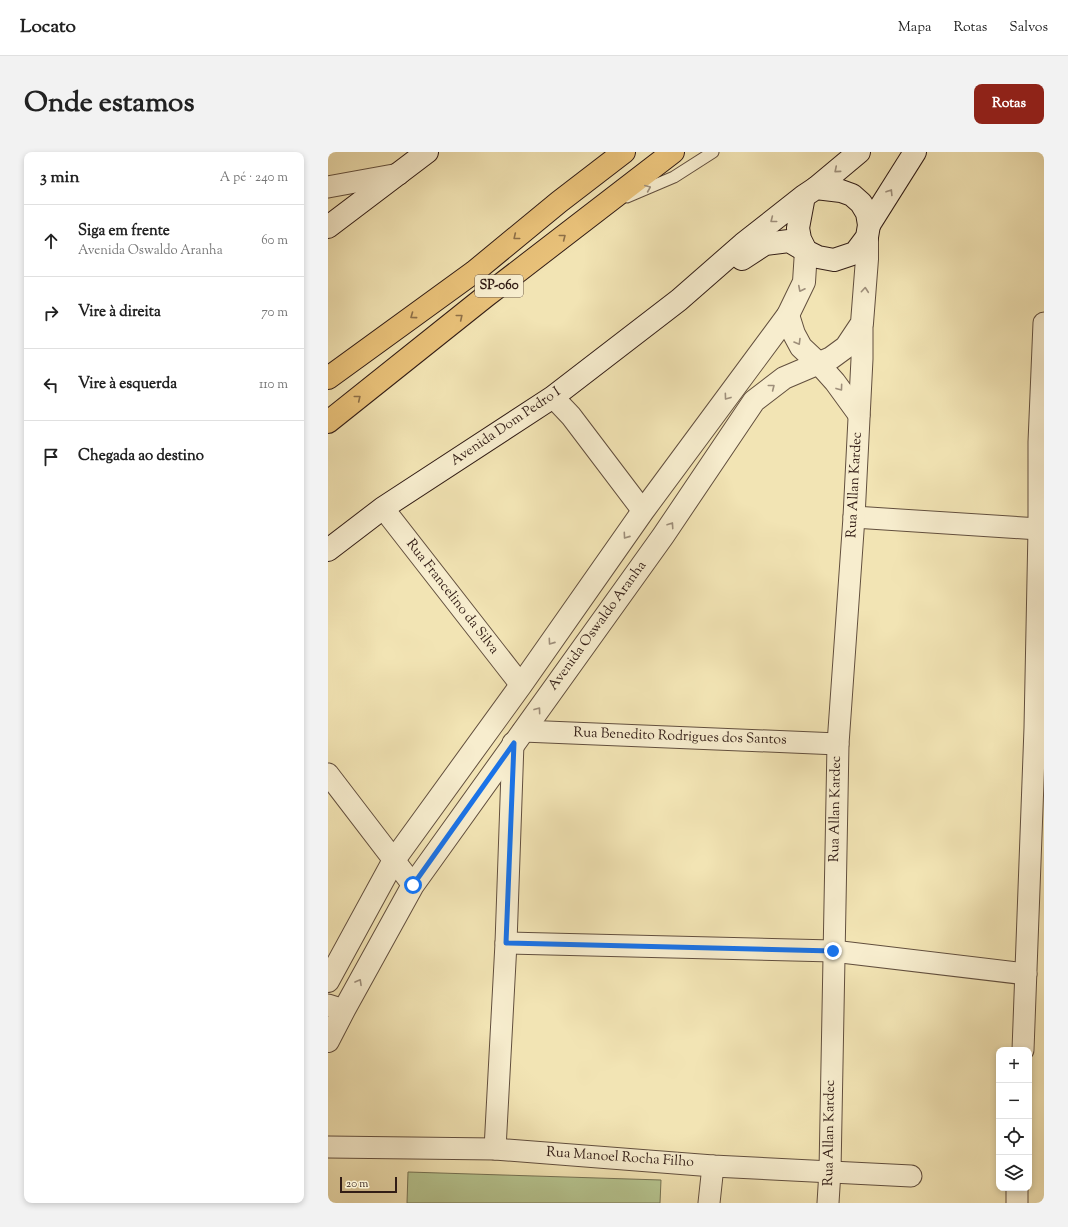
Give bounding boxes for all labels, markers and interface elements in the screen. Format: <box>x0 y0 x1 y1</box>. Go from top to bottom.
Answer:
text: Locato <box>20 14 76 41</box>
text: Mapa <box>898 18 931 38</box>
text: Rotas <box>953 18 987 38</box>
text: Salvos <box>1009 18 1048 38</box>
text: Onde estamos <box>24 84 194 124</box>
button: Rotas <box>974 84 1044 124</box>
one-way arrow <box>834 165 842 172</box>
text: 3 min <box>40 166 79 190</box>
text: A pé · 240 m <box>220 169 288 187</box>
one-way arrow <box>644 185 651 193</box>
one-way arrow <box>885 189 893 196</box>
one-way arrow <box>770 215 777 222</box>
text: Siga em frente <box>78 221 170 242</box>
icon: ahead <box>40 230 62 252</box>
text: 60 m <box>261 232 288 250</box>
one-way arrow <box>514 232 521 239</box>
one-way arrow <box>558 235 565 242</box>
text: Avenida Oswaldo Aranha <box>78 242 223 260</box>
road number: SP-060 <box>475 275 523 297</box>
one-way arrow <box>798 285 805 293</box>
one-way arrow <box>860 287 869 293</box>
icon: right <box>40 302 62 324</box>
text: Vire à direita <box>78 302 161 323</box>
text: 70 m <box>261 304 288 322</box>
one-way arrow <box>411 311 418 318</box>
one-way arrow <box>456 314 463 321</box>
one-way arrow <box>794 338 801 345</box>
icon: left <box>40 374 62 396</box>
text: Vire à esquerda <box>78 374 177 395</box>
text: 110 m <box>259 376 288 394</box>
street label: Avenida Dom Pedro I <box>447 382 565 471</box>
one-way arrow <box>835 384 843 391</box>
one-way arrow <box>768 385 775 392</box>
one-way arrow <box>725 392 732 399</box>
one-way arrow <box>354 395 361 402</box>
street label: Rua Allan Kardec <box>842 431 868 539</box>
icon: arrive <box>40 446 62 468</box>
text: Chegada ao destino <box>78 446 204 467</box>
one-way arrow <box>666 522 673 529</box>
one-way arrow <box>624 531 631 538</box>
street label: Rua Francelino da Silva <box>401 535 504 659</box>
street label: Avenida Oswaldo Aranha <box>544 557 652 695</box>
one-way arrow <box>548 638 556 645</box>
one-way arrow <box>533 707 540 714</box>
street label: Rua Benedito Rodrigues dos Santos <box>573 723 787 751</box>
street label: Rua Allan Kardec <box>825 756 847 862</box>
route start <box>404 876 422 894</box>
route end <box>824 942 842 960</box>
one-way arrow <box>355 979 362 986</box>
map controls <box>996 1047 1032 1191</box>
button: + <box>996 1047 1032 1083</box>
street label: Rua Allan Kardec <box>819 1080 841 1186</box>
button: − <box>996 1083 1032 1119</box>
button: locate <box>996 1119 1032 1155</box>
street label: Rua Manoel Rocha Filho <box>545 1143 695 1173</box>
button: layers <box>996 1155 1032 1191</box>
scale bar <box>340 1175 397 1194</box>
text: 20 m <box>346 1176 368 1192</box>

